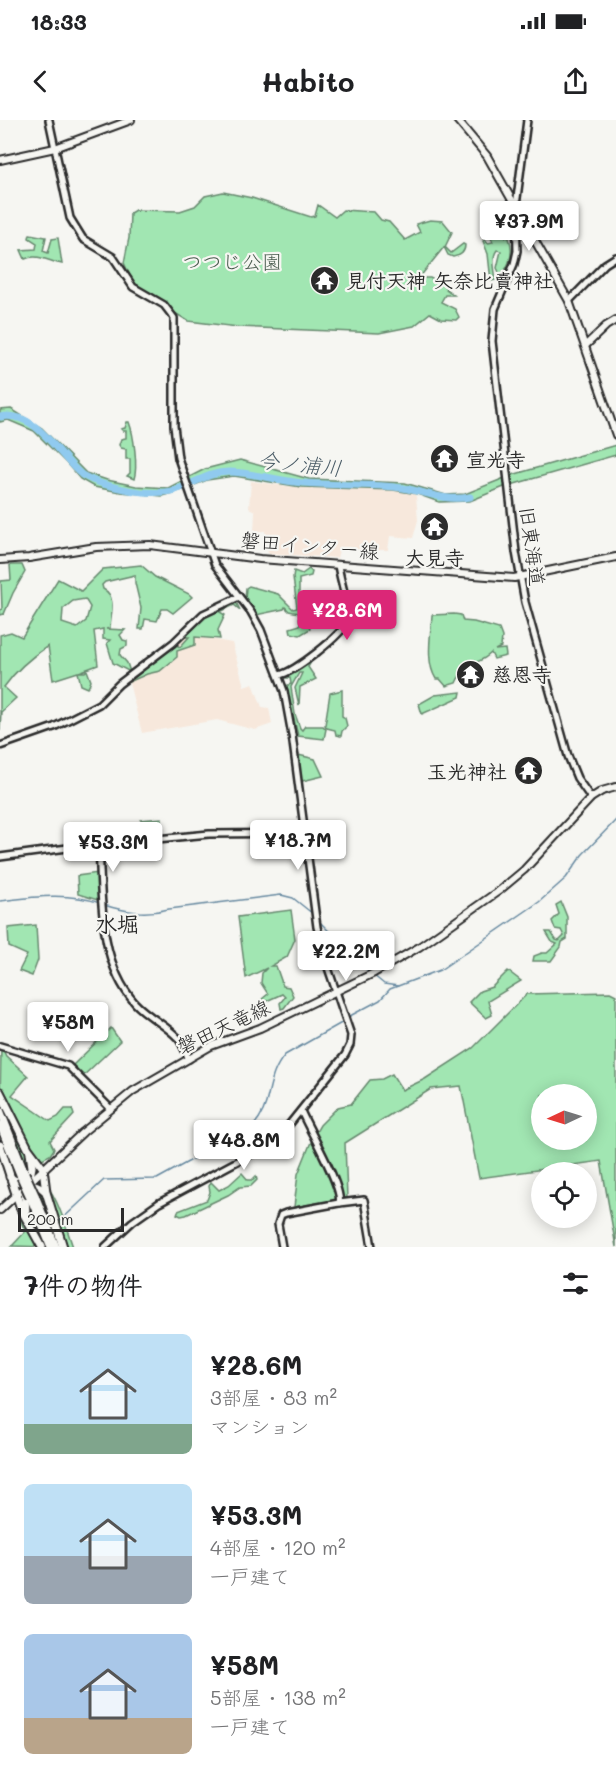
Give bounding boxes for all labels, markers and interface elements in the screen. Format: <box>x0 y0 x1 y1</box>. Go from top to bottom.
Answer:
text: 18:33 <box>30 7 87 36</box>
text: Habito <box>262 64 355 99</box>
icon: back <box>24 65 57 98</box>
icon: share <box>559 65 592 98</box>
pin: ¥37.9M <box>480 201 578 252</box>
text: ¥37.9M <box>494 207 564 233</box>
park label: つつじ公園 <box>182 248 282 274</box>
temple icon: 見付天神 矢奈比賣神社 <box>309 264 341 296</box>
place label: 見付天神 矢奈比賣神社 <box>346 267 553 293</box>
temple icon: 宣光寺 <box>429 443 461 475</box>
water label: 今ノ浦川 <box>257 445 343 481</box>
place label: 宣光寺 <box>466 446 526 472</box>
street label: 旧東海道 <box>515 505 551 587</box>
temple icon: 大見寺 <box>419 511 451 543</box>
street label: 磐田インター線 <box>240 526 380 564</box>
place label: 大見寺 <box>405 544 465 570</box>
pin: ¥28.6M <box>298 590 396 641</box>
text: ¥28.6M <box>311 596 383 622</box>
temple icon: 慈恩寺 <box>455 658 487 690</box>
place label: 慈恩寺 <box>492 661 552 687</box>
temple icon: 玉光神社 <box>512 755 544 787</box>
place label: 玉光神社 <box>427 758 507 784</box>
pin: ¥18.7M <box>249 820 347 871</box>
pin: ¥53.3M <box>64 822 162 873</box>
text: ¥18.7M <box>264 826 332 852</box>
text: ¥53.3M <box>77 828 149 854</box>
district label: 水堀 <box>95 909 139 938</box>
pin: ¥22.2M <box>297 931 395 982</box>
text: ¥22.2M <box>312 937 380 963</box>
street label: 磐田天竜線 <box>172 993 274 1059</box>
pin: ¥58M <box>32 1002 104 1053</box>
text: ¥58M <box>41 1008 95 1034</box>
north arrow <box>531 1084 597 1150</box>
map controls <box>531 1084 597 1228</box>
pin: ¥48.8M <box>195 1120 293 1171</box>
text: ¥48.8M <box>208 1126 280 1152</box>
button: locate <box>531 1162 597 1228</box>
scale bar <box>18 1205 124 1232</box>
text: 200 m <box>27 1208 74 1229</box>
icon: filters <box>559 1267 592 1300</box>
text: 7件の物件 <box>24 1268 142 1302</box>
text: ¥28.6M <box>210 1348 302 1382</box>
icon: home <box>72 1358 144 1430</box>
text: 3部屋 · 83 m² <box>210 1384 337 1410</box>
text: マンション <box>210 1413 309 1439</box>
text: ¥53.3M <box>210 1498 302 1532</box>
icon: home <box>72 1508 144 1580</box>
text: 4部屋 · 120 m² <box>210 1534 346 1560</box>
text: 一戸建て <box>210 1563 290 1589</box>
text: ¥58M <box>210 1648 279 1682</box>
icon: home <box>72 1658 144 1730</box>
text: 5部屋 · 138 m² <box>210 1684 346 1710</box>
text: 一戸建て <box>210 1713 290 1739</box>

